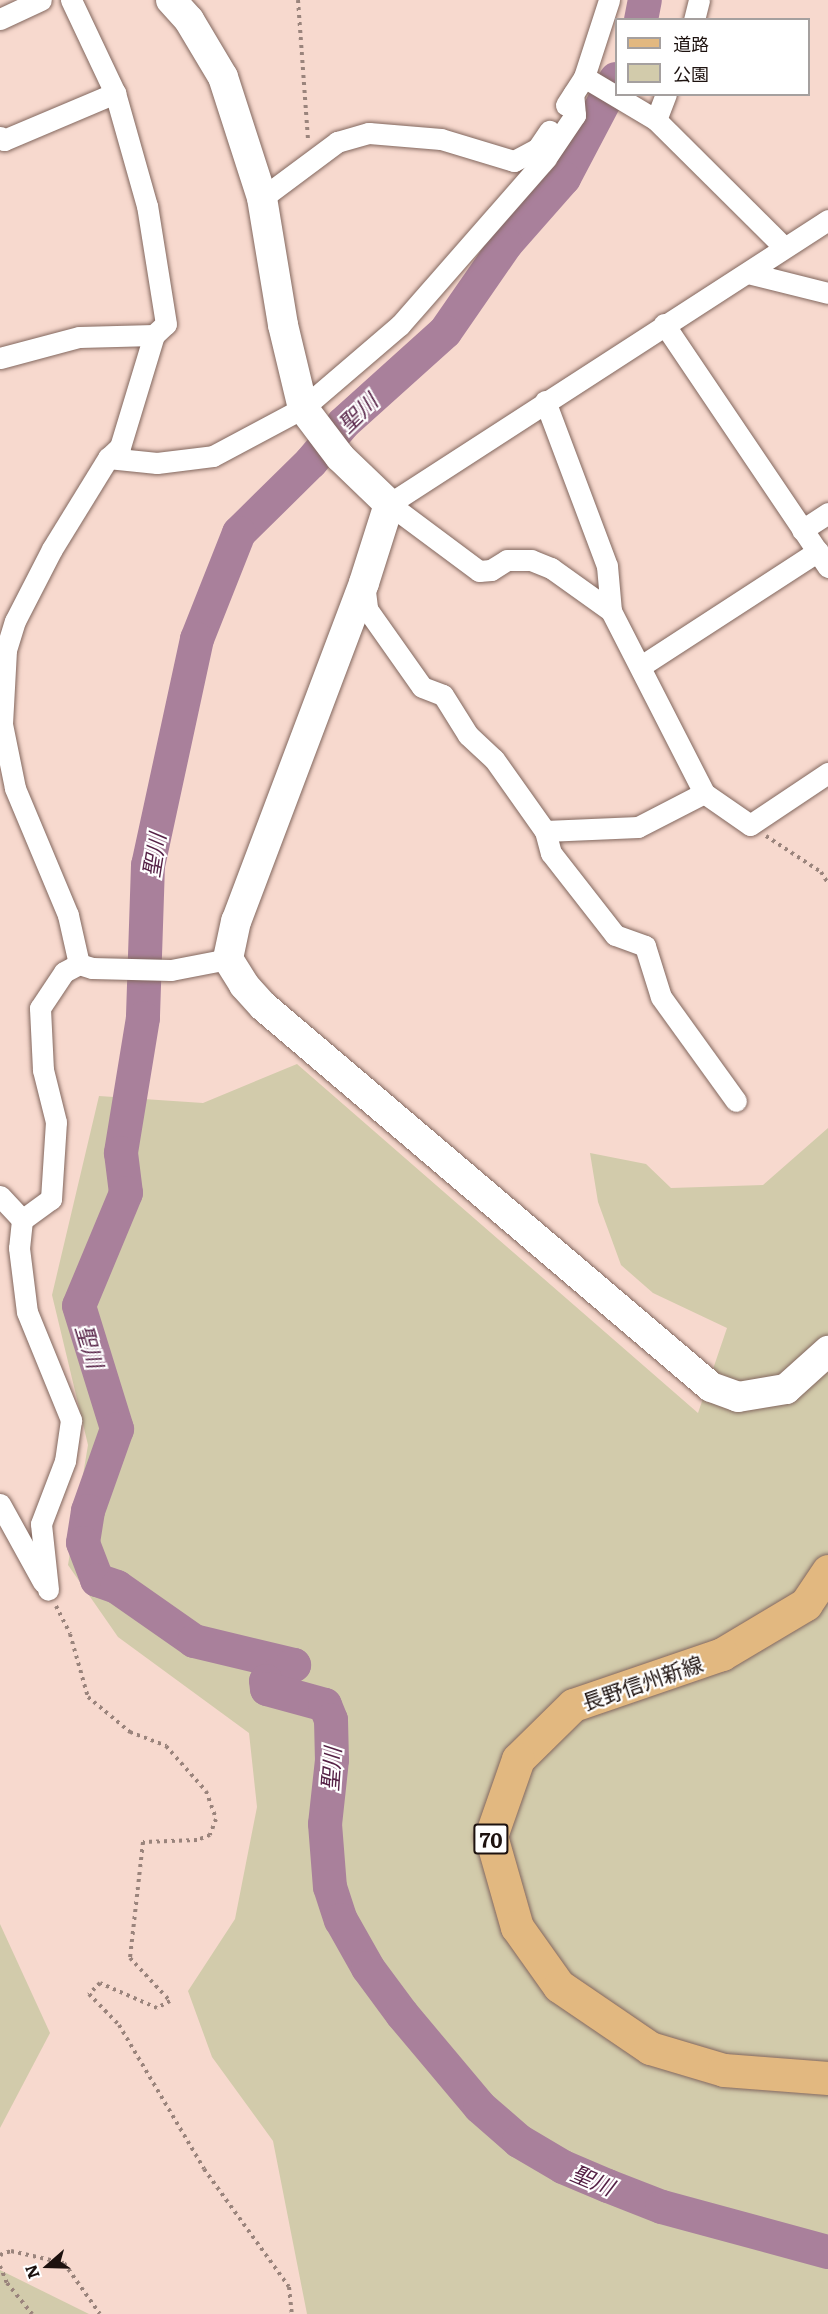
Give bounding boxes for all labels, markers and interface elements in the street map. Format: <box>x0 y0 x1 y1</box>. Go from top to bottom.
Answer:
legend <box>615 18 810 96</box>
text: 道路 <box>673 30 709 57</box>
text: 公園 <box>673 60 709 87</box>
water label: 聖川 <box>332 387 382 437</box>
water label: 聖川 <box>137 831 169 879</box>
water label: 聖川 <box>72 1321 110 1371</box>
street label: 長野信州新線 <box>578 1650 706 1714</box>
water label: 聖川 <box>315 1746 345 1792</box>
road number: 70 <box>473 1822 509 1856</box>
water label: 聖川 <box>568 2158 618 2200</box>
north arrow <box>18 2236 78 2296</box>
text: N <box>18 2262 45 2283</box>

